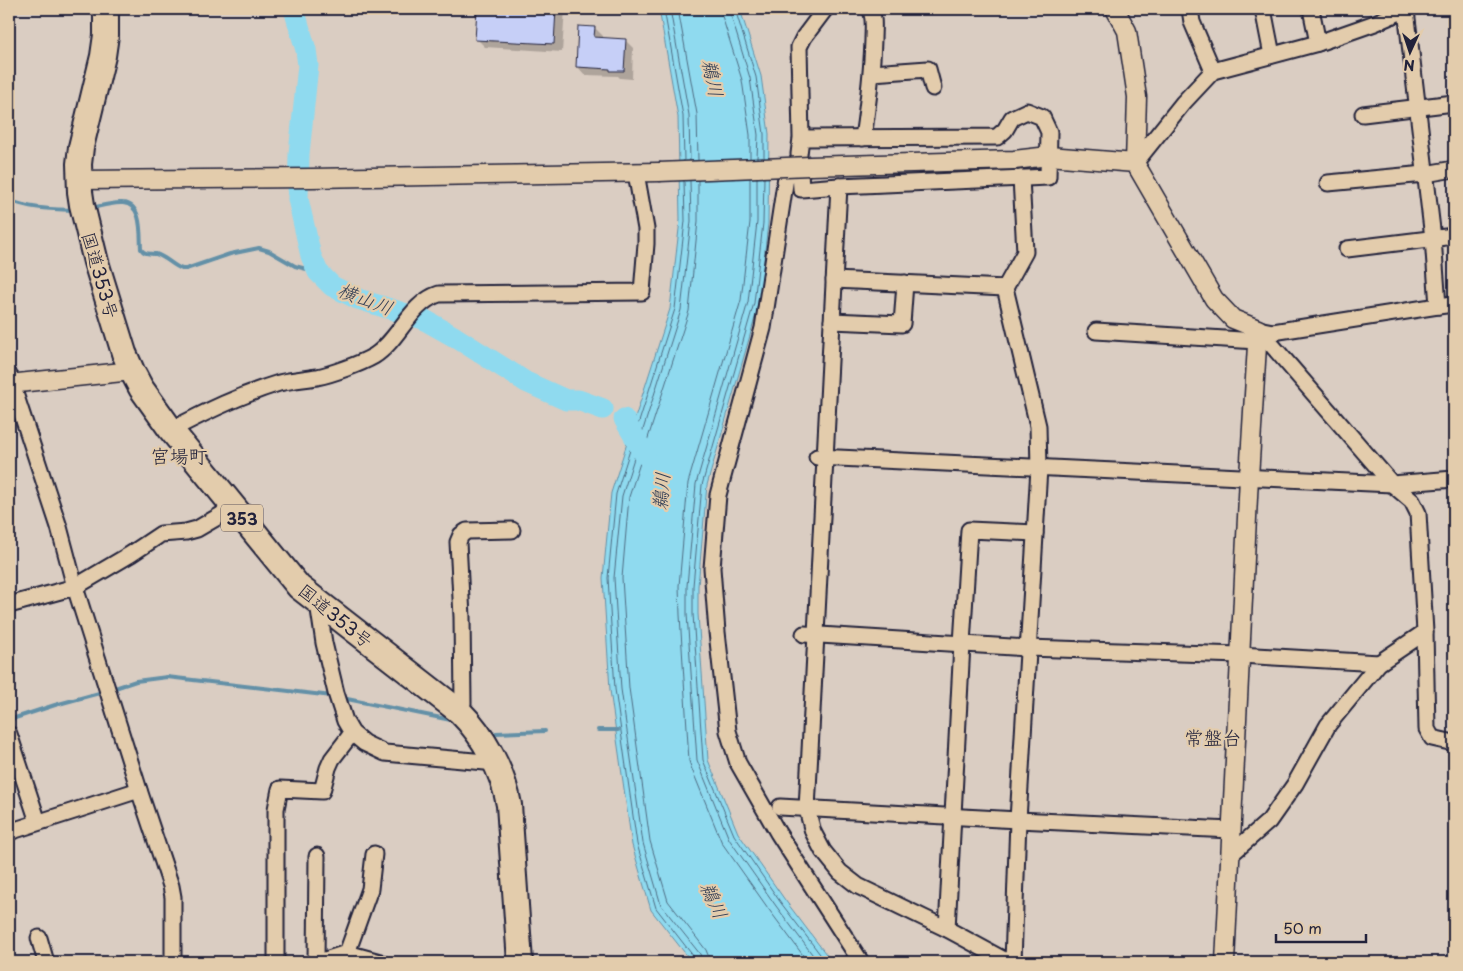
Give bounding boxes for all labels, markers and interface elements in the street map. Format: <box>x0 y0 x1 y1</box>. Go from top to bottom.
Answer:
north arrow <box>1386 28 1436 78</box>
text: N <box>1403 55 1415 76</box>
water label: 鵜川 <box>697 57 731 99</box>
street label: 国道353号 <box>76 228 126 322</box>
water label: 横山川 <box>334 275 398 321</box>
district label: 宮場町 <box>150 441 208 469</box>
water label: 鵜川 <box>644 471 676 511</box>
road number: 353 <box>221 504 263 532</box>
street label: 国道353号 <box>293 576 379 654</box>
district label: 常盤台 <box>1184 723 1242 751</box>
water label: 鵜川 <box>694 877 736 923</box>
scale bar <box>1276 911 1366 943</box>
text: 50 m <box>1283 916 1322 939</box>

